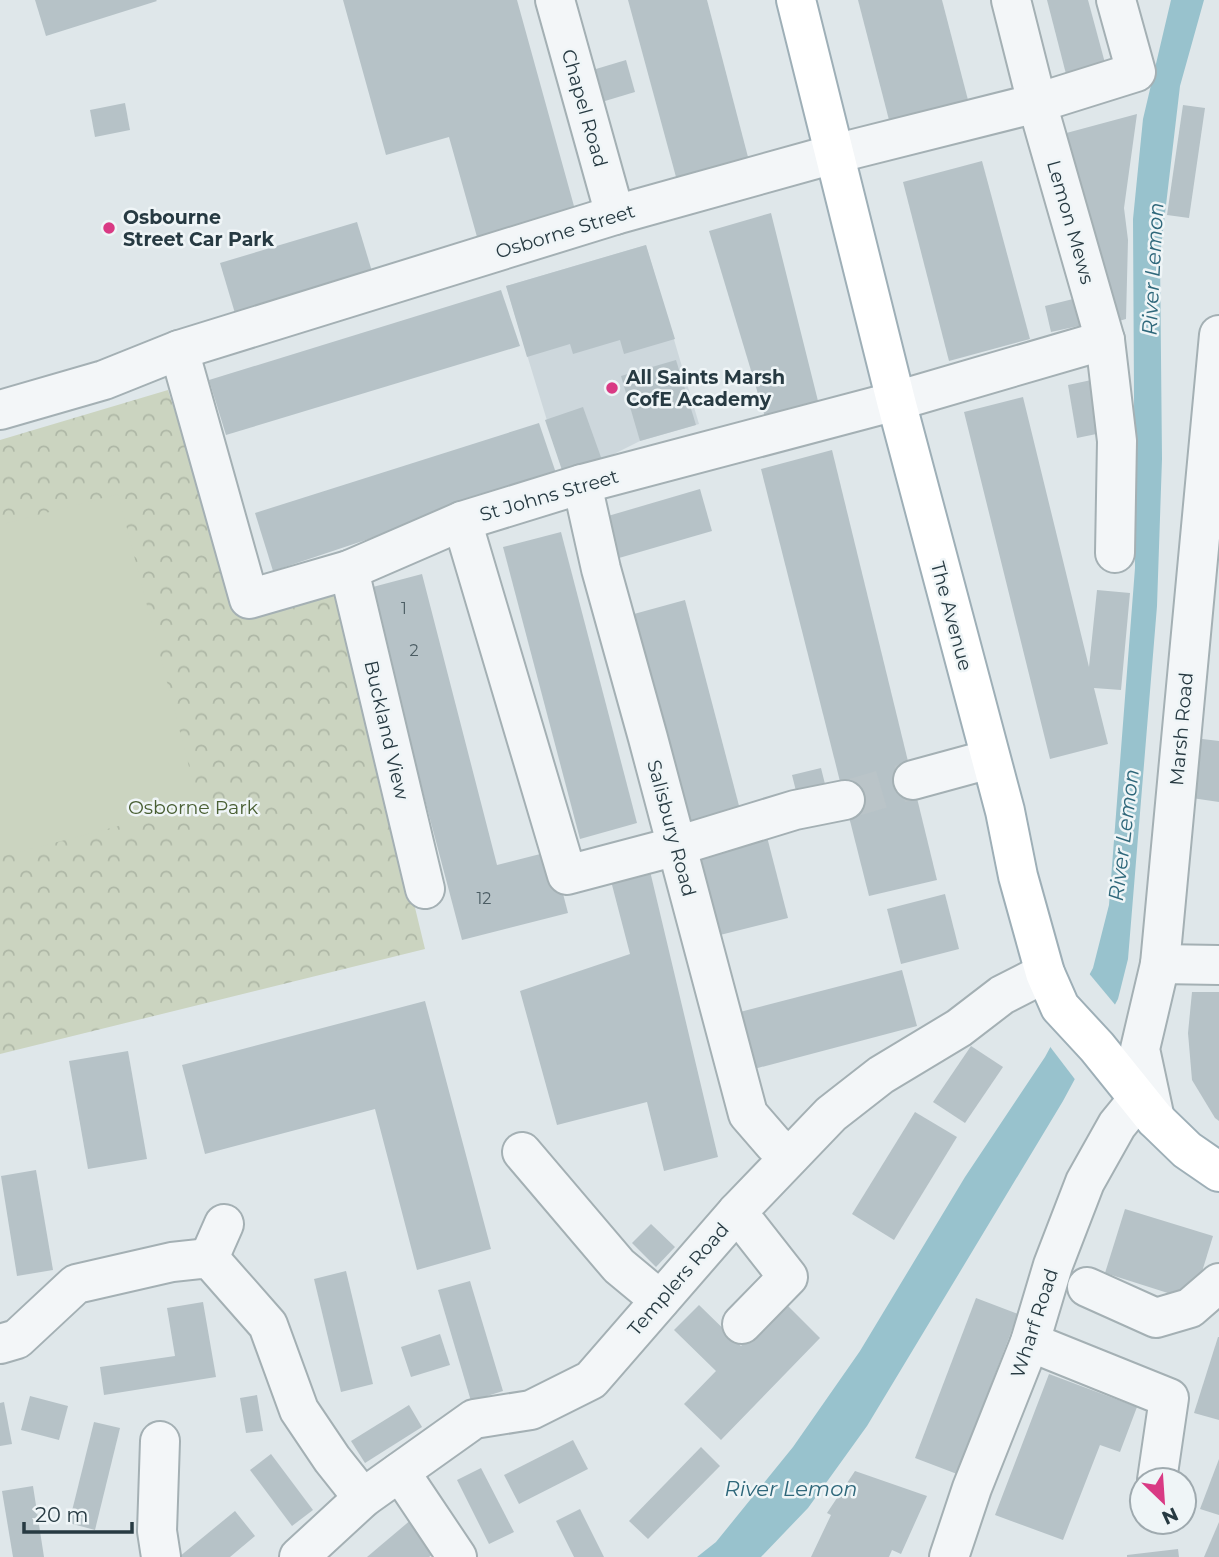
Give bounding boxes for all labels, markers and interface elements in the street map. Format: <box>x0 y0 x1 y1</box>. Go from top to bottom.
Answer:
street label: Chapel Road <box>557 46 612 170</box>
street label: Lemon Mews <box>1042 158 1099 287</box>
street label: Osborne Street <box>493 199 638 264</box>
water label: River Lemon <box>1137 202 1168 336</box>
place label: Osbourne Street Car Park <box>123 206 274 251</box>
marker: Osbourne Street Car Park <box>101 220 117 236</box>
place label: All Saints Marsh CofE Academy <box>625 366 785 411</box>
marker: All Saints Marsh CofE Academy <box>604 380 620 396</box>
street label: St Johns Street <box>477 465 621 526</box>
street label: The Avenue <box>926 559 977 673</box>
house number: 1 <box>401 599 407 618</box>
house number: 2 <box>409 641 419 660</box>
street label: Buckland View <box>359 658 414 802</box>
street label: Marsh Road <box>1165 671 1198 787</box>
street label: Salisbury Road <box>642 757 701 899</box>
water label: River Lemon <box>1103 767 1144 902</box>
park label: Osborne Park <box>128 796 259 819</box>
house number: 12 <box>477 889 491 908</box>
street label: Templers Road <box>623 1218 734 1341</box>
street label: Wharf Road <box>1006 1266 1063 1381</box>
north arrow <box>1128 1466 1198 1536</box>
water label: River Lemon <box>724 1476 858 1501</box>
scale bar <box>24 1490 133 1534</box>
text: 20 m <box>35 1502 89 1527</box>
text: N <box>1158 1502 1182 1530</box>

